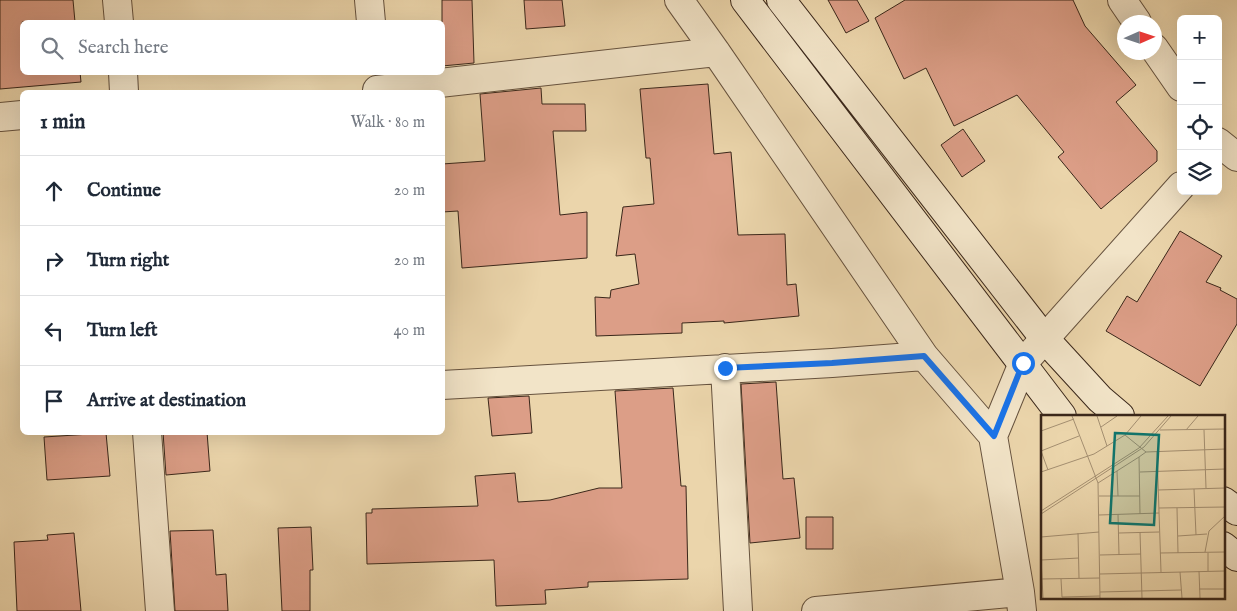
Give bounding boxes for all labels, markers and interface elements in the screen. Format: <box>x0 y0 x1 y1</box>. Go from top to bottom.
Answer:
north arrow <box>1117 15 1162 60</box>
map controls <box>1177 15 1222 195</box>
button: + <box>1177 15 1222 60</box>
search box <box>20 20 445 75</box>
icon: search <box>38 34 66 62</box>
text: Search here <box>78 36 169 60</box>
button: − <box>1177 60 1222 105</box>
button: locate <box>1177 105 1222 150</box>
text: 1 min <box>40 109 85 136</box>
text: Walk · 80 m <box>350 113 425 133</box>
button: layers <box>1177 150 1222 195</box>
icon: ahead <box>40 177 68 205</box>
text: Continue <box>87 179 161 203</box>
text: 20 m <box>394 181 425 201</box>
icon: right <box>40 247 68 275</box>
text: Turn right <box>87 249 169 273</box>
text: 20 m <box>394 251 425 271</box>
icon: left <box>40 317 68 345</box>
text: Turn left <box>87 319 158 343</box>
text: 40 m <box>393 321 425 341</box>
route start <box>1012 352 1035 375</box>
route end <box>714 357 737 380</box>
icon: arrive <box>40 387 68 415</box>
text: Arrive at destination <box>87 389 246 413</box>
inset map <box>1041 415 1224 598</box>

